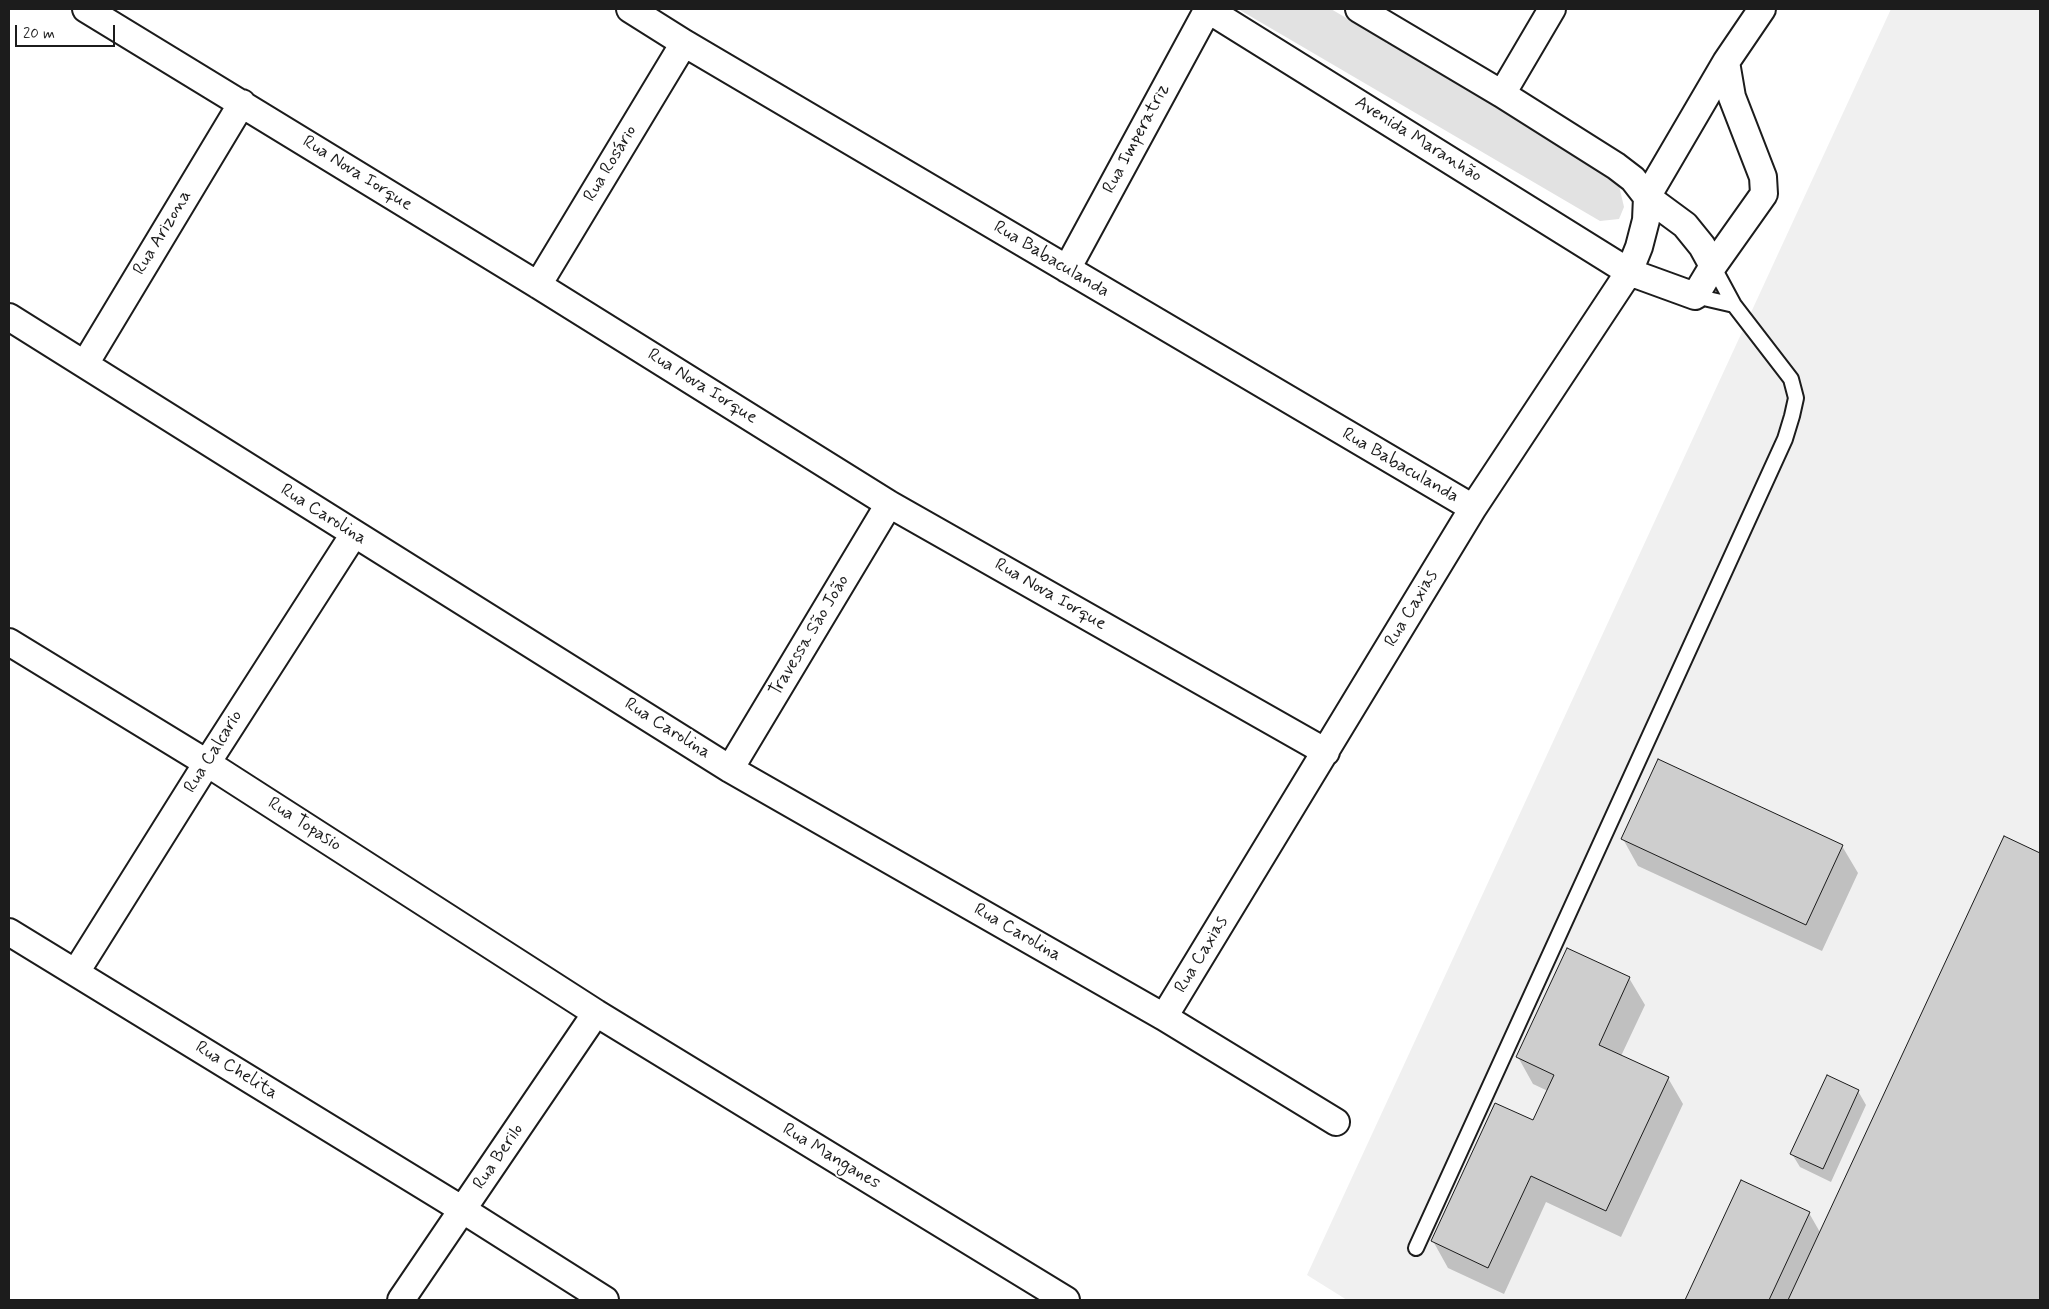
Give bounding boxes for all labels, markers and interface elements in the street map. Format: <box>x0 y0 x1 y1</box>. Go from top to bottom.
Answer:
scale bar <box>18 15 118 47</box>
text: 20 m <box>23 24 55 44</box>
street label: Rua Imperatriz <box>1099 80 1175 198</box>
street label: Avenida Maranhão <box>1350 92 1486 188</box>
street label: Rua Rosário <box>580 122 642 206</box>
street label: Rua Nova Iorque <box>298 132 416 216</box>
street label: Rua Arizona <box>129 187 197 279</box>
street label: Rua Babaculanda <box>989 217 1113 303</box>
street label: Rua Nova Iorque <box>643 345 761 429</box>
street label: Rua Babaculanda <box>1338 424 1462 508</box>
street label: Rua Carolina <box>276 480 370 550</box>
street label: Rua Nova Iorque <box>990 554 1110 636</box>
street label: Rua Caxias <box>1381 567 1443 651</box>
street label: Travessa São João <box>765 571 855 701</box>
street label: Rua Carolina <box>620 694 714 764</box>
street label: Rua Calcario <box>180 707 248 797</box>
street label: Rua Topasio <box>263 793 345 857</box>
street label: Rua Carolina <box>969 899 1065 967</box>
street label: Rua Caxias <box>1171 913 1233 997</box>
street label: Rua Chelita <box>191 1037 281 1105</box>
street label: Rua Manganes <box>778 1119 884 1195</box>
street label: Rua Berilo <box>469 1120 529 1194</box>

